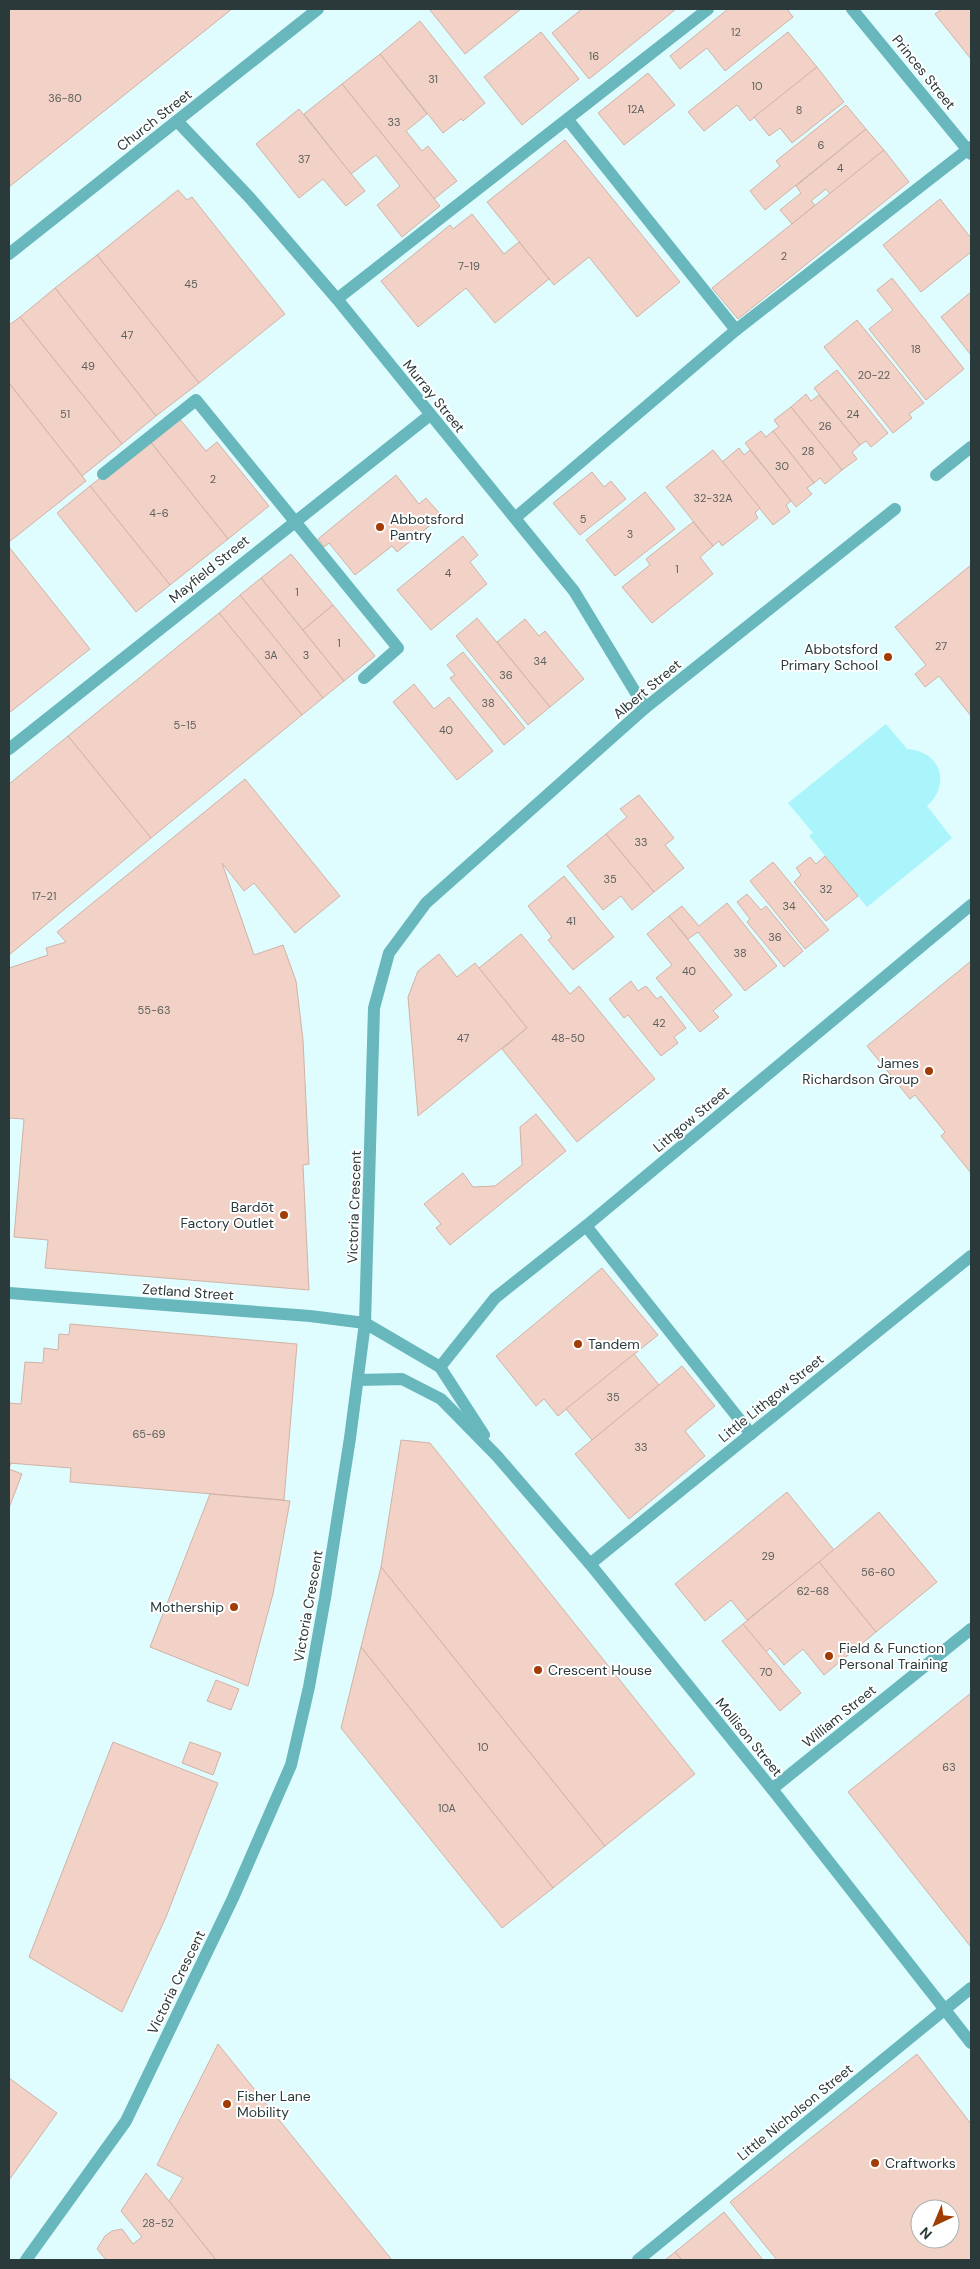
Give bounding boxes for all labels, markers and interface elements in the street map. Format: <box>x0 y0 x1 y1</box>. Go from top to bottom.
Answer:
house number: 12 <box>731 25 741 39</box>
street label: Princes Street <box>888 31 960 113</box>
house number: 16 <box>589 49 599 63</box>
house number: 31 <box>428 72 438 86</box>
house number: 10 <box>752 79 762 93</box>
street label: Church Street <box>113 85 195 155</box>
house number: 36-80 <box>48 91 82 105</box>
house number: 12A <box>627 102 645 116</box>
house number: 8 <box>796 103 802 117</box>
house number: 33 <box>387 115 401 129</box>
house number: 6 <box>818 138 825 152</box>
house number: 37 <box>298 152 310 166</box>
house number: 4 <box>837 161 844 175</box>
house number: 2 <box>781 249 787 263</box>
house number: 7-19 <box>458 259 480 273</box>
house number: 45 <box>184 277 198 291</box>
house number: 47 <box>121 328 133 342</box>
house number: 18 <box>911 342 921 356</box>
street label: Murray Street <box>399 356 469 436</box>
house number: 49 <box>81 359 95 373</box>
house number: 20-22 <box>858 368 890 382</box>
house number: 51 <box>60 407 70 421</box>
house number: 24 <box>847 407 860 421</box>
house number: 26 <box>818 419 832 433</box>
house number: 28 <box>802 444 814 458</box>
house number: 30 <box>775 459 789 473</box>
house number: 2 <box>210 472 216 486</box>
house number: 32-32A <box>694 491 732 505</box>
house number: 4-6 <box>149 506 169 520</box>
place label: Abbotsford Pantry <box>390 510 464 544</box>
house number: 5 <box>580 512 587 526</box>
marker: Abbotsford Pantry <box>374 521 386 533</box>
house number: 3 <box>627 527 633 541</box>
street label: Mayfield Street <box>165 531 253 607</box>
house number: 1 <box>675 562 679 576</box>
house number: 4 <box>445 566 452 580</box>
house number: 1 <box>295 585 299 599</box>
house number: 1 <box>337 636 341 650</box>
house number: 27 <box>935 639 947 653</box>
place label: Abbotsford Primary School <box>781 640 878 674</box>
house number: 3A <box>264 648 278 662</box>
house number: 3 <box>303 648 309 662</box>
marker: Abbotsford Primary School <box>882 651 894 663</box>
house number: 34 <box>533 654 547 668</box>
street label: Albert Street <box>609 655 685 723</box>
house number: 36 <box>499 668 513 682</box>
house number: 38 <box>481 696 495 710</box>
house number: 5-15 <box>174 718 197 732</box>
house number: 40 <box>439 723 453 737</box>
house number: 33 <box>634 835 648 849</box>
house number: 35 <box>603 872 617 886</box>
house number: 32 <box>820 882 832 896</box>
house number: 17-21 <box>32 889 56 903</box>
house number: 34 <box>782 899 796 913</box>
house number: 41 <box>566 914 576 928</box>
house number: 36 <box>768 930 782 944</box>
house number: 38 <box>733 946 747 960</box>
house number: 40 <box>682 964 696 978</box>
house number: 55-63 <box>138 1003 170 1017</box>
house number: 42 <box>652 1016 666 1030</box>
house number: 47 <box>457 1031 469 1045</box>
house number: 48-50 <box>551 1031 585 1045</box>
place label: James Richardson Group <box>802 1054 919 1088</box>
marker: James Richardson Group <box>923 1065 935 1077</box>
street label: Lithgow Street <box>649 1082 733 1156</box>
street label: Victoria Crescent <box>343 1150 365 1264</box>
place label: Bardōt Factory Outlet <box>181 1198 274 1232</box>
marker: Bardōt Factory Outlet <box>278 1209 290 1221</box>
street label: Zetland Street <box>142 1280 234 1304</box>
place label: Tandem <box>588 1335 640 1353</box>
marker: Tandem <box>572 1338 584 1350</box>
street label: Little Lithgow Street <box>715 1350 827 1446</box>
house number: 35 <box>606 1390 620 1404</box>
house number: 65-69 <box>133 1427 166 1441</box>
house number: 33 <box>634 1440 648 1454</box>
street label: Victoria Crescent <box>289 1549 327 1663</box>
house number: 29 <box>761 1549 775 1563</box>
house number: 56-60 <box>861 1565 895 1579</box>
house number: 62-68 <box>797 1584 829 1598</box>
place label: Mothership <box>150 1598 224 1616</box>
marker: Mothership <box>228 1601 240 1613</box>
place label: Field & Function Personal Training <box>839 1639 948 1673</box>
marker: Field & Function Personal Training <box>823 1650 835 1662</box>
place label: Crescent House <box>548 1661 652 1679</box>
marker: Crescent House <box>532 1664 544 1676</box>
house number: 70 <box>759 1665 773 1679</box>
street label: William Street <box>798 1681 880 1751</box>
street label: Mollison Street <box>712 1694 786 1780</box>
house number: 10 <box>478 1740 488 1754</box>
house number: 63 <box>942 1760 956 1774</box>
house number: 10A <box>438 1801 456 1815</box>
street label: Victoria Crescent <box>143 1927 209 2037</box>
street label: Little Nicholson Street <box>733 2060 857 2164</box>
place label: Fisher Lane Mobility <box>237 2087 311 2121</box>
marker: Fisher Lane Mobility <box>221 2098 233 2110</box>
place label: Craftworks <box>885 2154 956 2172</box>
marker: Craftworks <box>869 2157 881 2169</box>
north arrow <box>910 2199 960 2249</box>
house number: 28-52 <box>142 2216 174 2230</box>
text: N <box>916 2223 936 2243</box>

